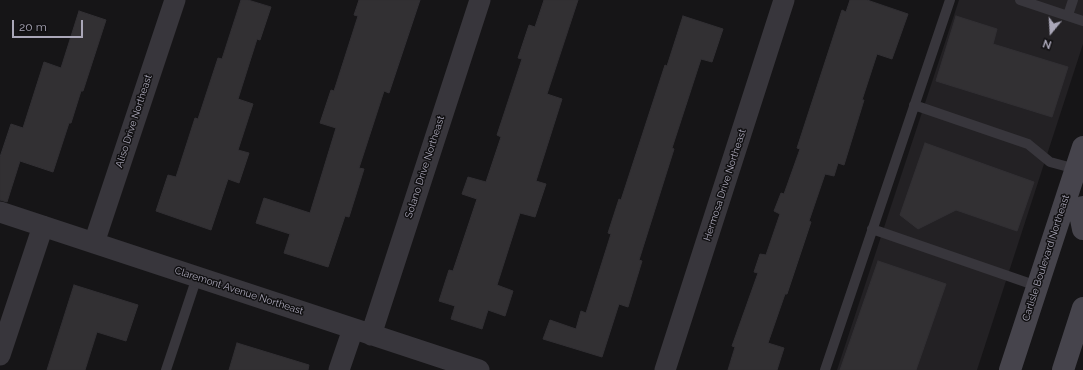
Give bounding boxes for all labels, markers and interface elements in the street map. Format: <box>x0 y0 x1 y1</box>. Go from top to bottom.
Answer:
scale bar <box>14 12 85 38</box>
north arrow <box>1031 12 1071 52</box>
text: 20 m <box>19 20 47 34</box>
text: N <box>1041 36 1053 51</box>
street label: Aliso Drive Northeast <box>113 73 155 169</box>
street label: Solano Drive Northeast <box>403 114 447 220</box>
street label: Hermosa Drive Northeast <box>701 128 749 242</box>
street label: Carlisle Boulevard Northeast <box>1020 193 1072 323</box>
street label: Claremont Avenue Northeast <box>173 265 305 317</box>

